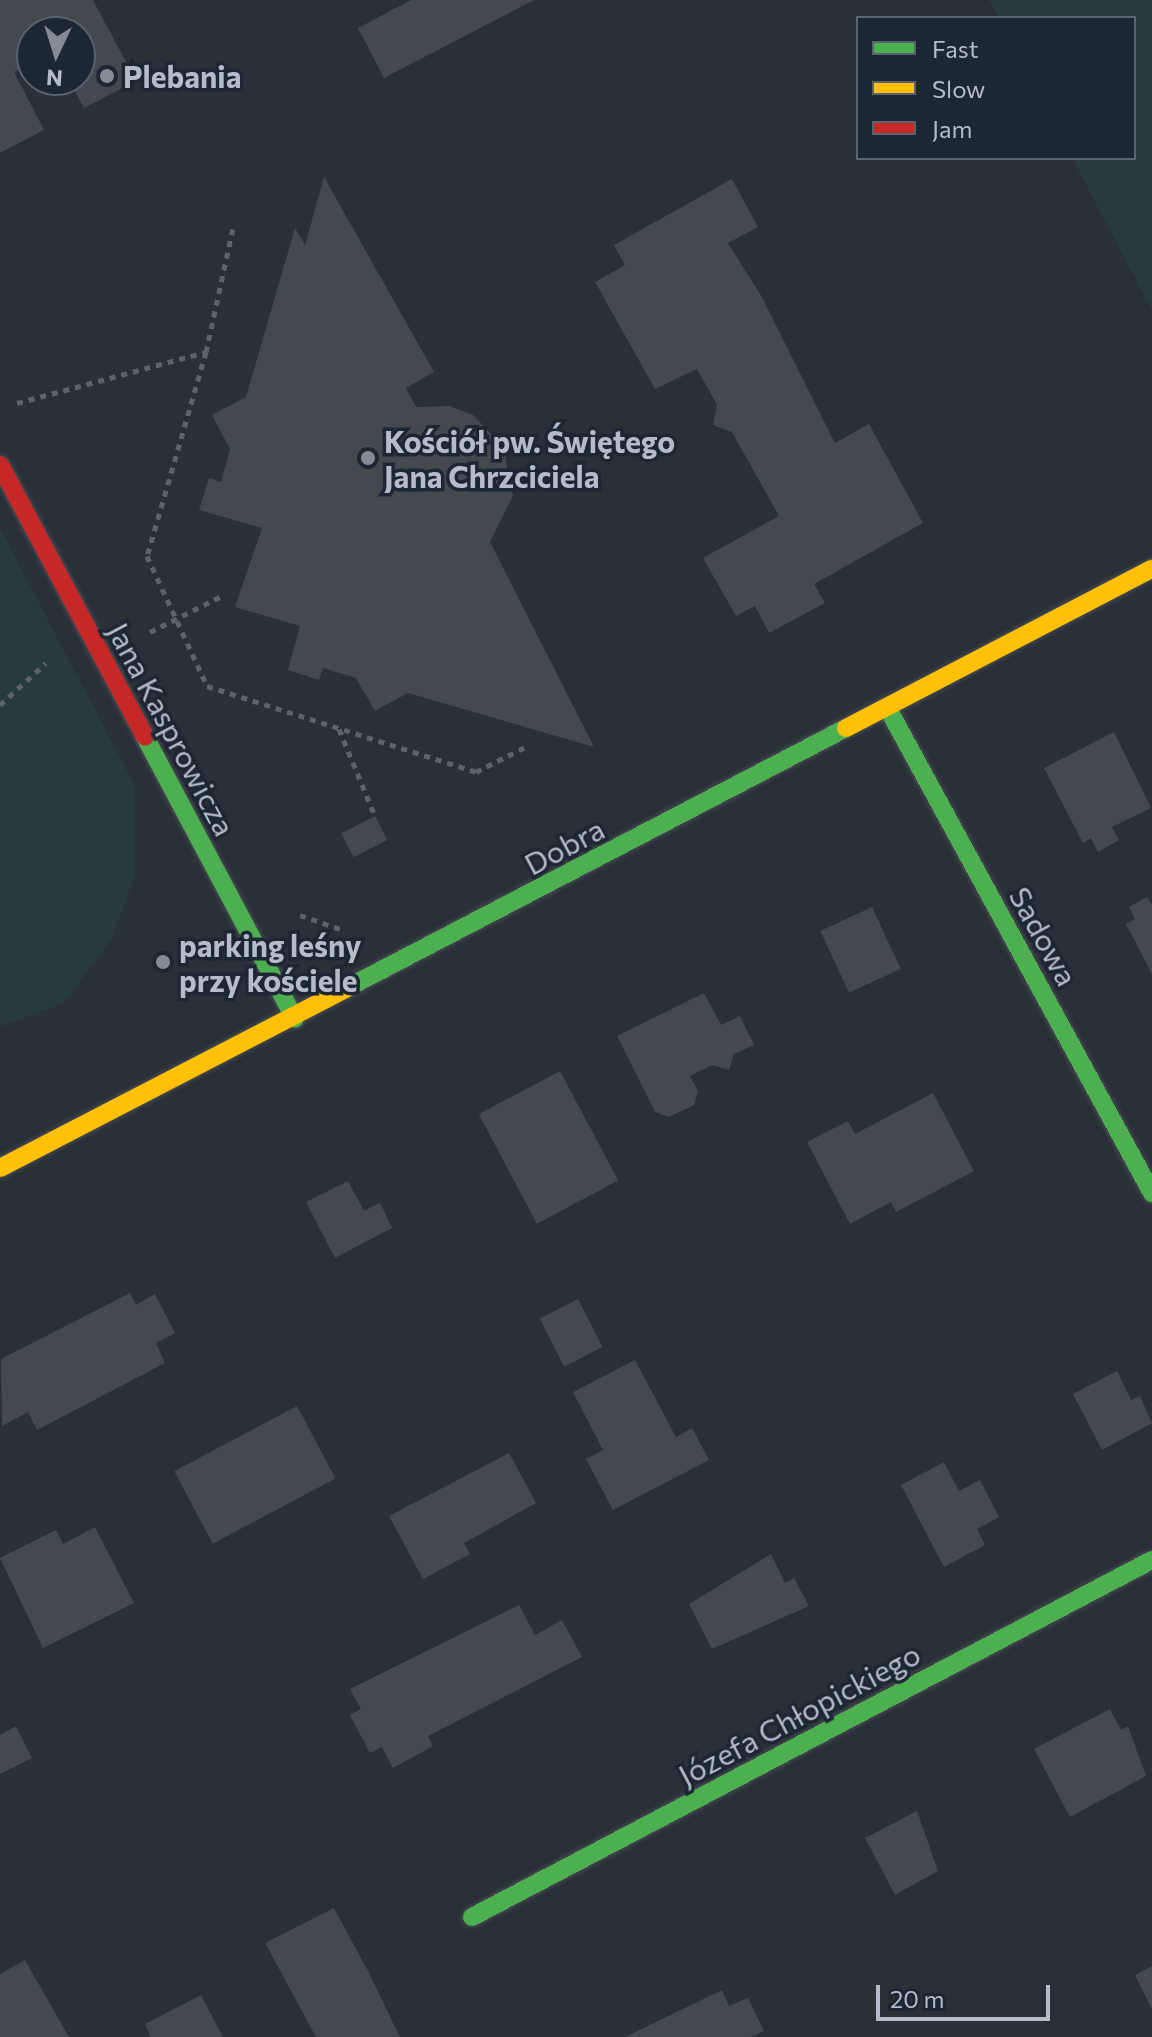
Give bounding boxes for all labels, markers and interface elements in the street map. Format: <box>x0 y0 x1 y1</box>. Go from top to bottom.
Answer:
north arrow <box>16 16 96 96</box>
legend <box>856 16 1136 160</box>
text: Fast <box>932 34 979 63</box>
place label: Plebania <box>123 58 242 94</box>
text: N <box>45 64 64 92</box>
marker: Plebania <box>98 67 116 85</box>
text: Slow <box>932 74 985 103</box>
text: Jam <box>932 114 972 143</box>
place label: Kościół pw. Świętego Jana Chrzciciela <box>384 423 675 494</box>
marker: Kościół pw. Świętego Jana Chrzciciela <box>359 449 377 467</box>
street label: Jana Kasprowicza <box>101 616 243 842</box>
street label: Dobra <box>518 810 610 882</box>
street label: Sadowa <box>1002 880 1086 992</box>
place label: parking leśny przy kościele <box>179 927 361 998</box>
marker: parking leśny przy kościele <box>154 953 172 971</box>
street label: Józefa Chłopickiego <box>672 1635 926 1793</box>
scale bar <box>880 1969 1054 2019</box>
text: 20 m <box>890 1984 944 2013</box>

